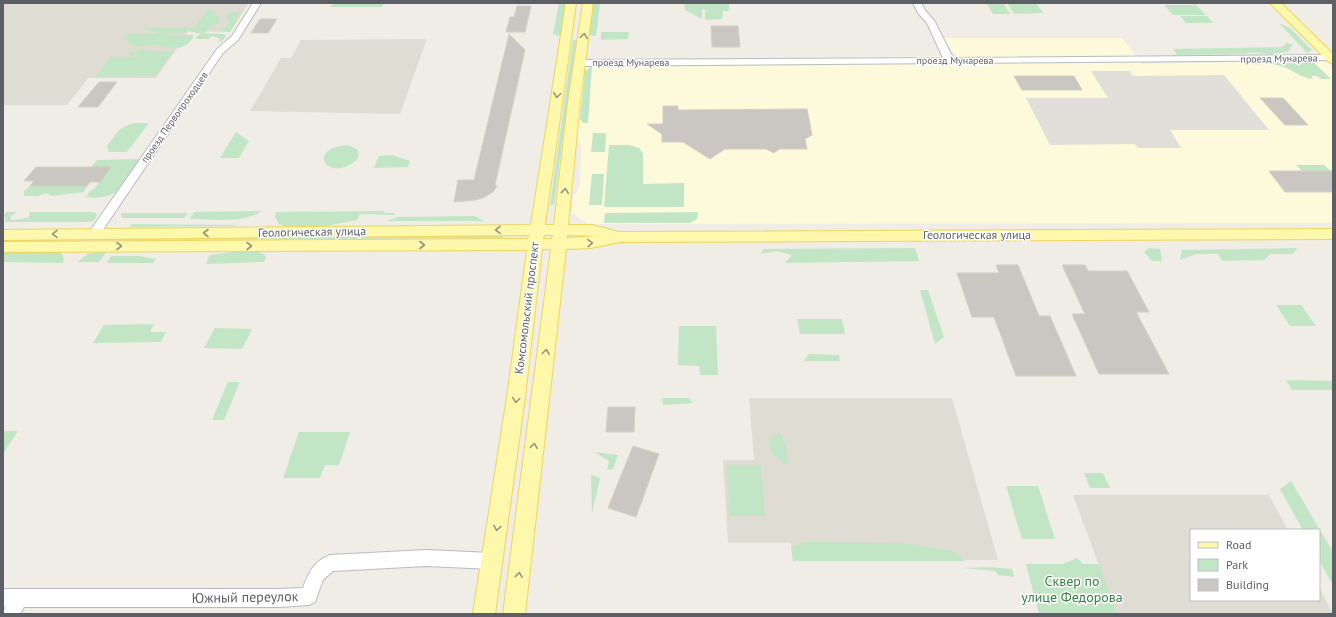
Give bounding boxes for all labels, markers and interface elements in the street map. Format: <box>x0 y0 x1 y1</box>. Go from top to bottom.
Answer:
one-way arrow <box>579 33 588 39</box>
street label: проезд Мунарева <box>1240 51 1318 66</box>
street label: проезд Мунарева <box>916 54 994 67</box>
street label: проезд Мунарева <box>592 56 670 69</box>
street label: проезд Первопроходцев <box>138 69 211 165</box>
one-way arrow <box>553 92 562 98</box>
one-way arrow <box>560 188 569 194</box>
street label: Геологическая улица <box>258 223 366 240</box>
one-way arrow <box>495 226 501 234</box>
street label: Геологическая улица <box>923 227 1031 242</box>
one-way arrow <box>203 229 209 237</box>
one-way arrow <box>52 230 58 239</box>
one-way arrow <box>587 239 593 248</box>
one-way arrow <box>419 241 425 249</box>
street label: Комсомольский проспект <box>511 241 542 375</box>
one-way arrow <box>116 242 122 250</box>
one-way arrow <box>246 242 252 250</box>
one-way arrow <box>541 349 550 355</box>
one-way arrow <box>512 396 521 403</box>
one-way arrow <box>529 443 538 449</box>
one-way arrow <box>493 525 502 531</box>
legend <box>1190 529 1320 601</box>
text: Road <box>1226 537 1251 552</box>
text: Park <box>1226 557 1248 572</box>
one-way arrow <box>514 572 523 578</box>
park label: Сквер по улице Федорова <box>1021 572 1123 606</box>
text: Building <box>1226 577 1269 592</box>
street label: Южный переулок <box>192 587 299 607</box>

